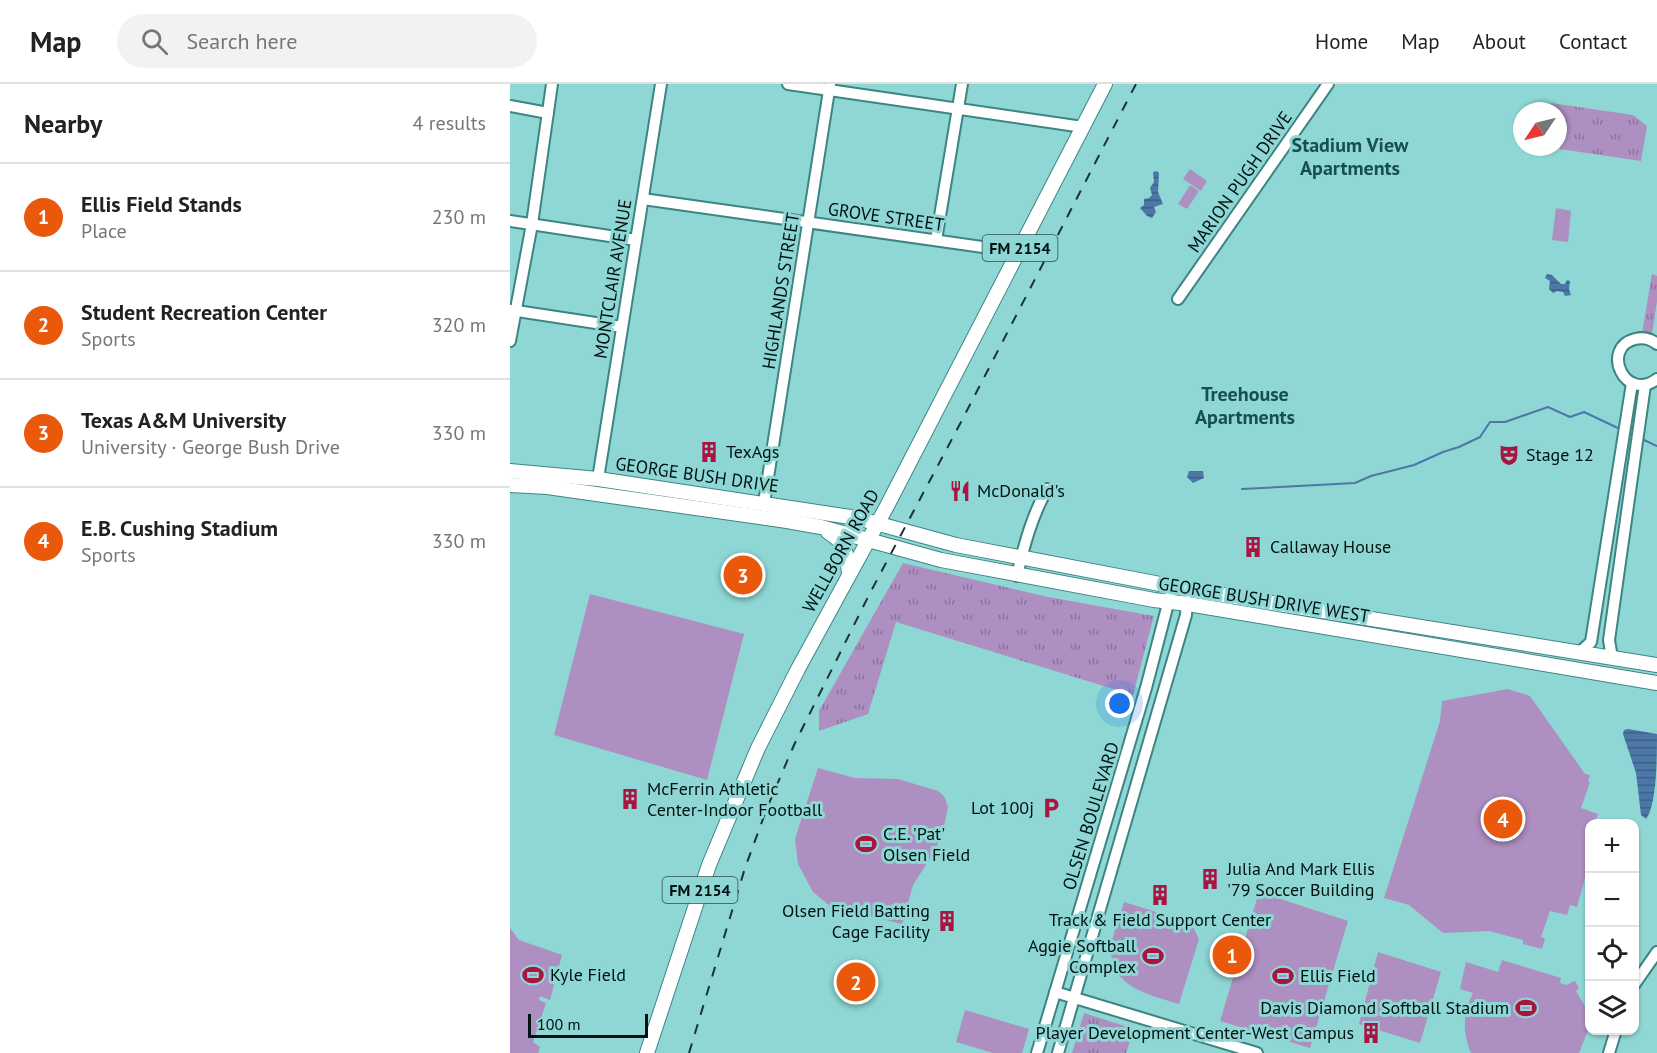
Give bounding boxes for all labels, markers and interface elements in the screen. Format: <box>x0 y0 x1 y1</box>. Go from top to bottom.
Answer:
search box <box>117 14 537 68</box>
text: Map <box>30 23 81 60</box>
icon: search <box>138 25 171 58</box>
text: Search here <box>186 27 297 55</box>
text: Home <box>1315 28 1368 55</box>
text: Map <box>1401 28 1440 55</box>
text: About <box>1473 28 1526 55</box>
text: Contact <box>1559 28 1627 55</box>
north arrow <box>1513 102 1567 156</box>
text: Nearby <box>24 107 102 140</box>
street label: MARION PUGH DRIVE <box>1182 107 1297 257</box>
text: 4 results <box>413 110 486 136</box>
district label: Stadium View Apartments <box>1292 132 1409 181</box>
text: Ellis Field Stands <box>81 190 242 218</box>
street label: MONTCLAIR AVENUE <box>589 197 636 360</box>
street label: GROVE STREET <box>827 197 946 236</box>
text: 1 <box>38 204 49 230</box>
text: 230 m <box>432 204 486 230</box>
street label: HIGHLANDS STREET <box>757 211 804 371</box>
text: Place <box>81 218 127 244</box>
road number: FM 2154 <box>982 235 1058 261</box>
text: Student Recreation Center <box>81 298 327 326</box>
text: 2 <box>38 312 49 338</box>
text: 320 m <box>432 312 486 338</box>
text: Sports <box>81 326 136 352</box>
district label: Treehouse Apartments <box>1195 381 1295 430</box>
text: Texas A&M University <box>81 406 286 434</box>
text: 3 <box>38 420 49 446</box>
text: 330 m <box>432 420 486 446</box>
text: University · George Bush Drive <box>81 434 340 460</box>
building icon: TexAgs <box>697 440 721 464</box>
place label: TexAgs <box>726 440 779 463</box>
theatre icon: Stage 12 <box>1497 443 1521 467</box>
place label: Stage 12 <box>1526 443 1594 466</box>
street label: GEORGE BUSH DRIVE <box>614 452 780 497</box>
restaurant icon: McDonald's <box>948 479 972 503</box>
place label: McDonald's <box>977 479 1065 502</box>
street label: WELLBORN ROAD <box>797 485 884 617</box>
text: E.B. Cushing Stadium <box>81 514 278 542</box>
text: 4 <box>38 528 49 554</box>
text: 330 m <box>432 528 486 554</box>
building icon: Callaway House <box>1241 535 1265 559</box>
place label: Callaway House <box>1270 535 1391 558</box>
text: Sports <box>81 542 136 568</box>
pin: 3 <box>724 552 762 598</box>
street label: GEORGE BUSH DRIVE WEST <box>1157 571 1371 628</box>
your location <box>1105 689 1134 718</box>
street label: OLSEN BOULEVARD <box>1057 739 1124 893</box>
place label: McFerrin Athletic Center-Indoor Football <box>647 777 823 821</box>
building icon: McFerrin Athletic Center-Indoor Football <box>618 787 642 811</box>
place label: Lot 100j <box>971 796 1034 819</box>
parking icon: Lot 100j <box>1039 796 1063 820</box>
pin: 4 <box>1484 796 1522 842</box>
map controls <box>1585 819 1639 1035</box>
button: + <box>1585 819 1639 873</box>
place label: C.E. 'Pat' Olsen Field <box>883 822 970 866</box>
sports icon: C.E. 'Pat' Olsen Field <box>854 832 878 856</box>
place label: Julia And Mark Ellis '79 Soccer Building <box>1226 857 1375 901</box>
building icon: Julia And Mark Ellis '79 Soccer Building <box>1198 867 1222 891</box>
button: − <box>1585 873 1639 927</box>
road number: FM 2154 <box>662 877 738 903</box>
building icon: Track & Field Support Center <box>1148 883 1172 907</box>
place label: Olsen Field Batting Cage Facility <box>782 899 931 943</box>
place label: Track & Field Support Center <box>1049 908 1271 931</box>
building icon: Olsen Field Batting Cage Facility <box>935 909 959 933</box>
button: locate <box>1585 927 1639 981</box>
pin: 1 <box>1212 932 1252 978</box>
place label: Aggie Softball Complex <box>1028 934 1137 978</box>
sports icon: Aggie Softball Complex <box>1141 944 1165 968</box>
pin: 2 <box>836 960 876 1004</box>
sports icon: Kyle Field <box>521 963 545 987</box>
place label: Kyle Field <box>550 963 626 986</box>
sports icon: Ellis Field <box>1271 964 1295 988</box>
place label: Ellis Field <box>1300 964 1376 987</box>
button: layers <box>1585 981 1639 1035</box>
place label: Davis Diamond Softball Stadium <box>1260 996 1509 1019</box>
sports icon: Davis Diamond Softball Stadium <box>1514 996 1538 1020</box>
scale bar <box>528 1011 648 1038</box>
text: 100 m <box>537 1014 580 1034</box>
place label: Player Development Center-West Campus <box>1036 1021 1354 1044</box>
building icon: Player Development Center-West Campus <box>1359 1021 1383 1045</box>

